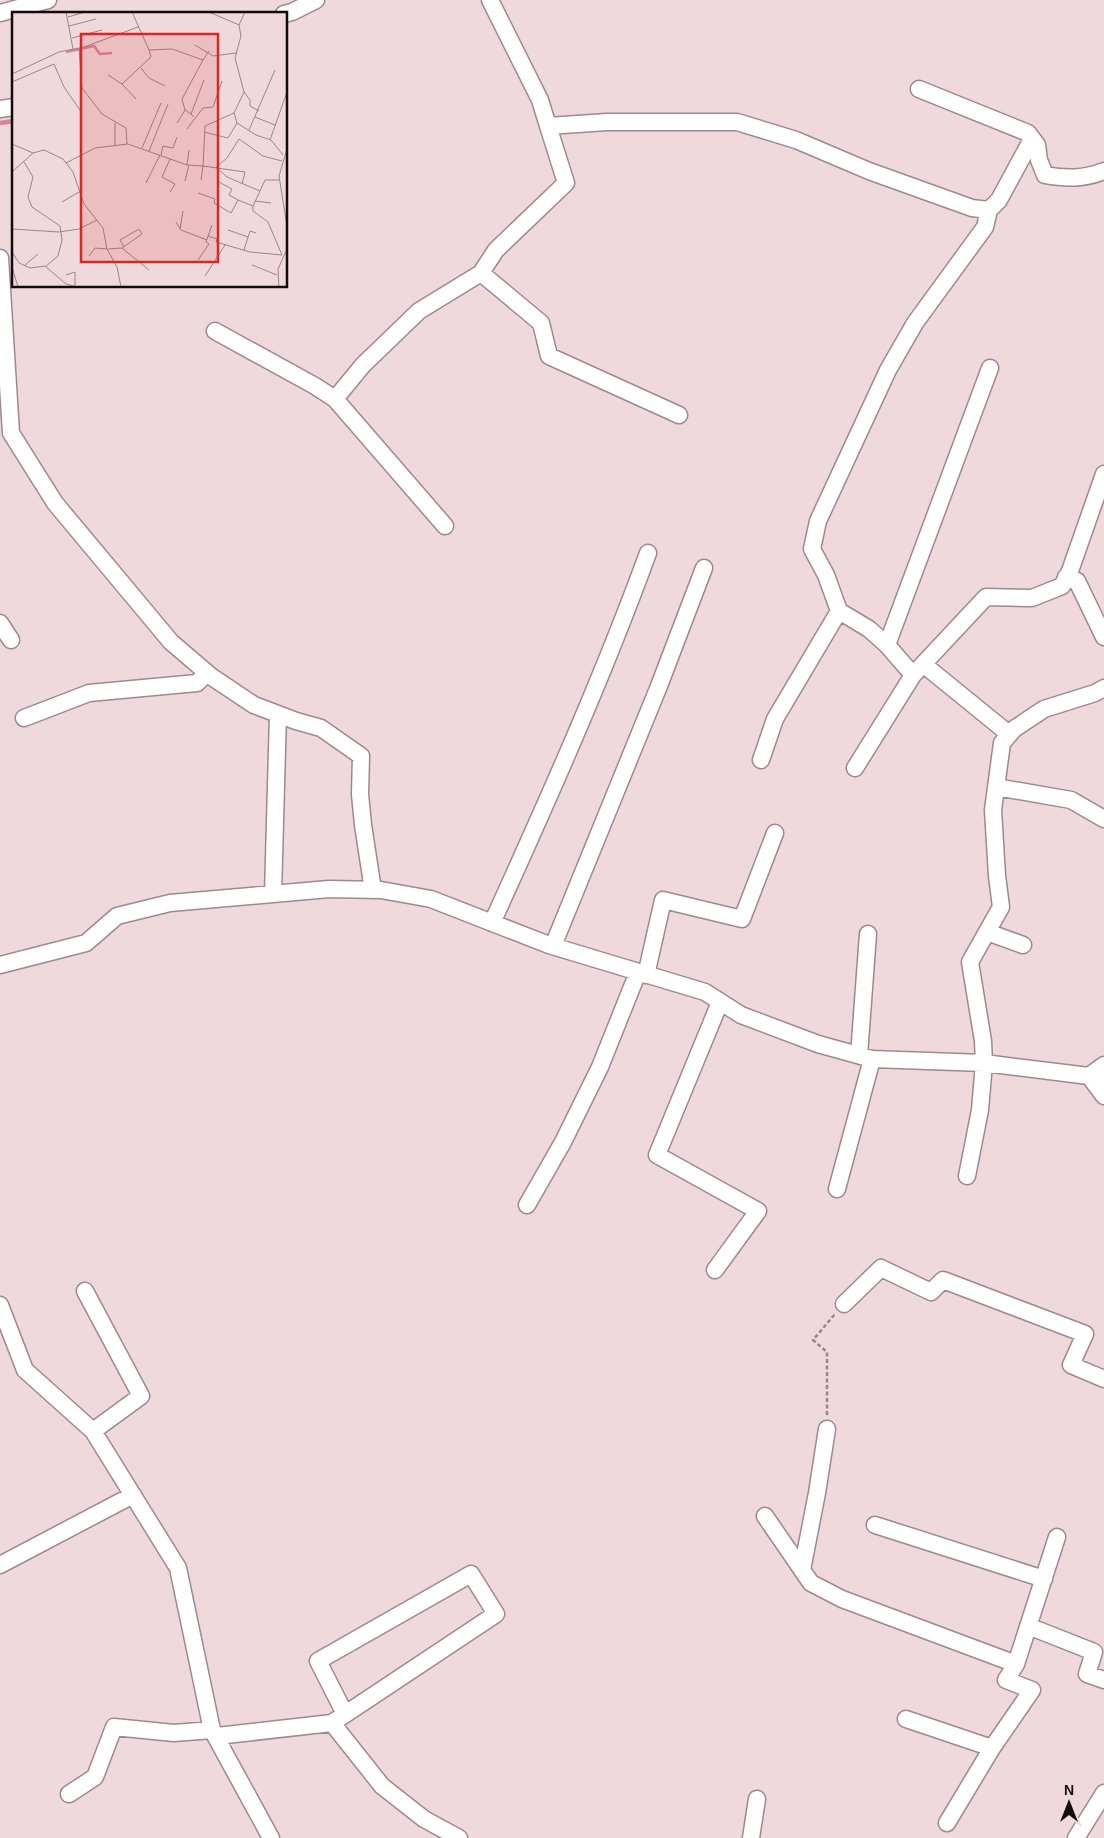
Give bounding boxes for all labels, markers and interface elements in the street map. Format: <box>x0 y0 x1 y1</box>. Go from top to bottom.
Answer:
inset map <box>12 12 288 288</box>
north arrow <box>1044 1778 1094 1828</box>
text: N <box>1064 1782 1074 1798</box>

